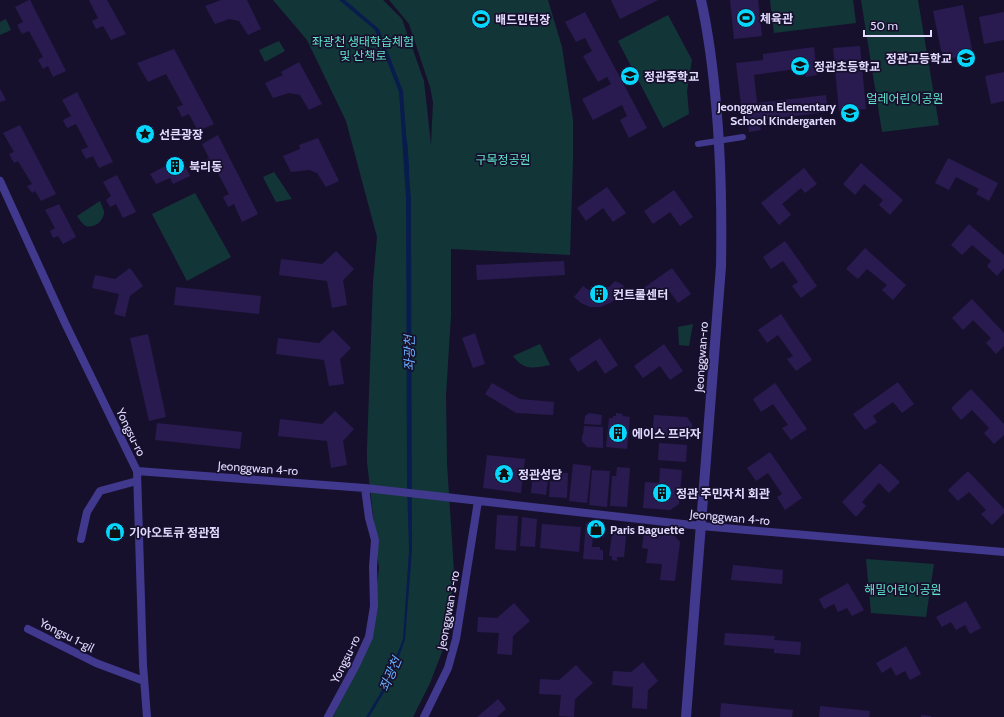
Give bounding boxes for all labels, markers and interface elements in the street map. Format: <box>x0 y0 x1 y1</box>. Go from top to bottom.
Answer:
sports icon: 체육관 <box>735 7 757 29</box>
sports icon: 배드민턴장 <box>470 8 492 30</box>
place label: 체육관 <box>760 11 793 26</box>
place label: 배드민턴장 <box>495 12 550 27</box>
scale bar <box>864 12 931 38</box>
text: 50 m <box>870 18 898 33</box>
park label: 좌광천 생태학습체험 및 산책로 <box>312 34 414 63</box>
school or university icon: 정관고등학교 <box>955 47 977 69</box>
place label: 정관고등학교 <box>886 51 952 66</box>
school or university icon: 정관초등학교 <box>789 55 811 77</box>
place label: 정관초등학교 <box>814 59 880 74</box>
school or university icon: 정관중학교 <box>619 65 641 87</box>
place label: 정관중학교 <box>644 69 699 84</box>
park label: 얼레어린이공원 <box>866 91 944 106</box>
place label: Jeonggwan Elementary School Kindergarten <box>716 99 837 128</box>
school or university icon: Jeonggwan Elementary School Kindergarten <box>839 102 861 124</box>
place icon: 선큰광장 <box>134 123 156 145</box>
place label: 선큰광장 <box>159 127 203 142</box>
park label: 구목정공원 <box>475 152 531 167</box>
building icon: 북리동 <box>164 155 186 177</box>
place label: 북리동 <box>189 159 222 174</box>
building icon: 컨트롤센터 <box>588 283 610 305</box>
place label: 컨트롤센터 <box>613 287 668 302</box>
street label: Jeonggwan-ro <box>691 321 711 394</box>
water label: 좌광천 <box>401 334 417 371</box>
street label: Yongsu-ro <box>112 405 149 459</box>
building icon: 에이스 프라자 <box>607 422 629 444</box>
place label: 에이스 프라자 <box>632 426 701 441</box>
street label: Jeonggwan 4-ro <box>216 458 299 478</box>
temple icon: 정관성당 <box>493 463 515 485</box>
place label: 정관성당 <box>518 467 562 482</box>
building icon: 정관 주민자치 회관 <box>651 482 673 504</box>
place label: 정관 주민자치 회관 <box>676 486 770 501</box>
street label: Jeonggwan 4-ro <box>688 506 771 528</box>
shop icon: Paris Baguette <box>585 518 607 540</box>
shop icon: 기아오토큐 정관점 <box>104 521 126 543</box>
place label: Paris Baguette <box>610 522 684 537</box>
place label: 기아오토큐 정관점 <box>129 525 220 540</box>
street label: Jeonggwan 3-ro <box>433 569 462 652</box>
park label: 해밀어린이공원 <box>864 582 942 597</box>
street label: Yongsu 1-gil <box>36 614 97 655</box>
street label: Yongsu-ro <box>326 632 363 686</box>
water label: 좌광천 <box>376 653 405 694</box>

